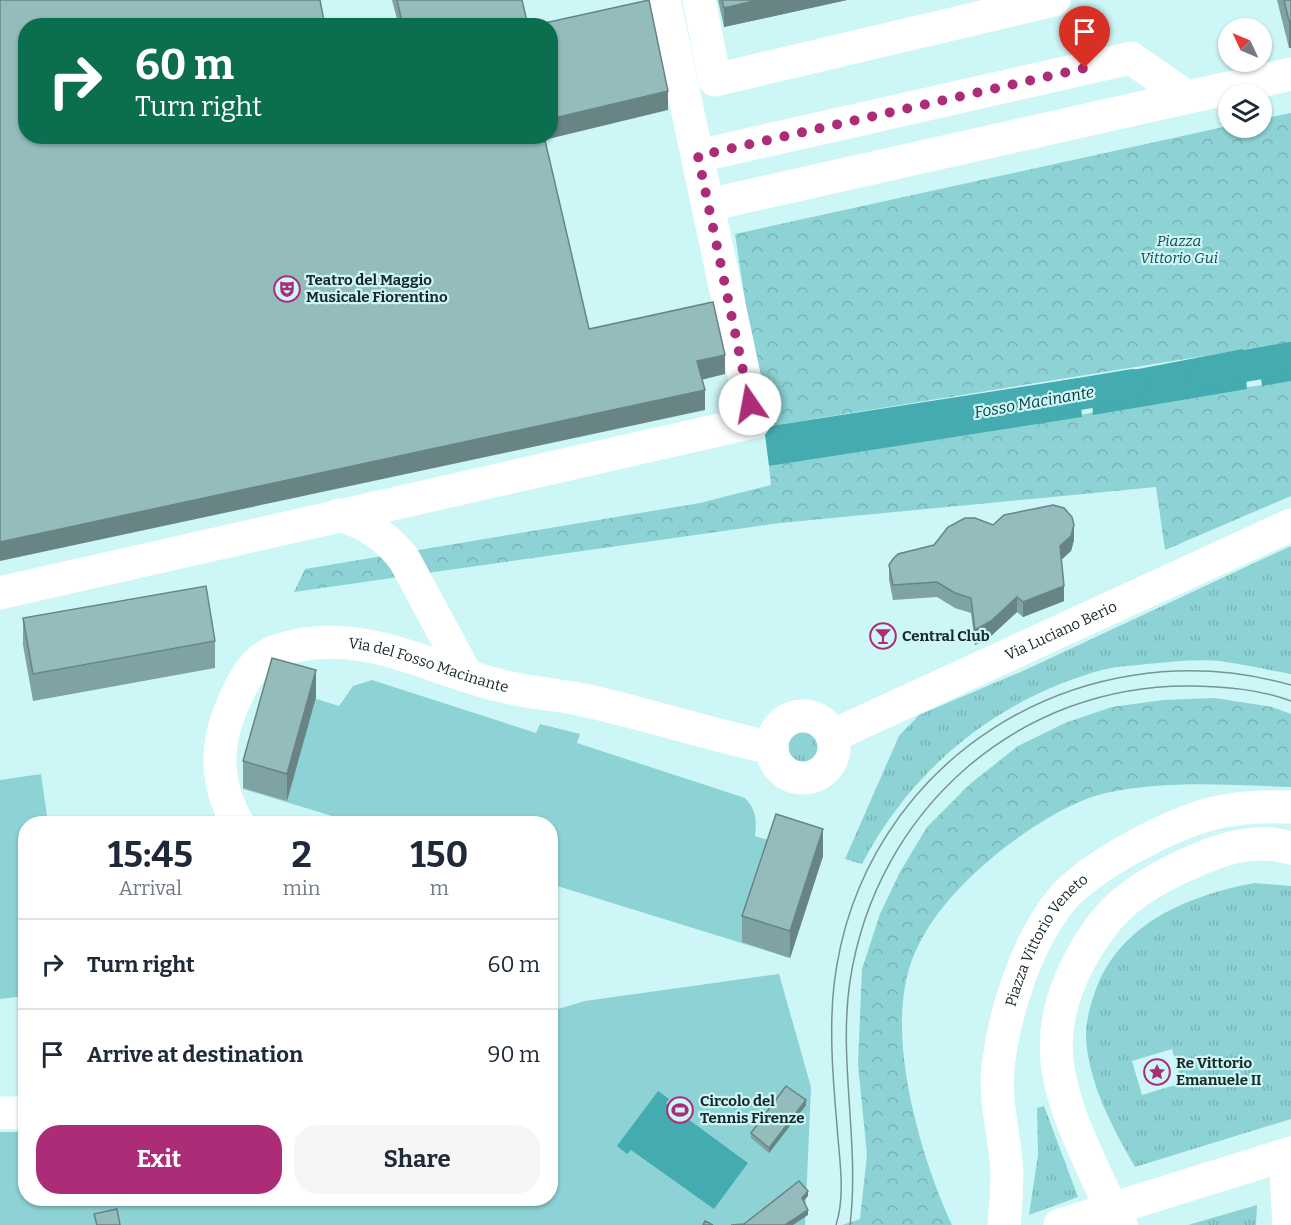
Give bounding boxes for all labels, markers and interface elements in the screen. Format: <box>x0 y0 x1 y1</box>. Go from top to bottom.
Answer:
pin <box>1059 6 1110 68</box>
icon: arrive <box>1068 15 1101 48</box>
north arrow <box>1218 18 1272 72</box>
map controls <box>1218 18 1272 138</box>
text: 60 m <box>135 40 234 90</box>
icon: right <box>36 42 114 120</box>
button: layers <box>1218 84 1272 138</box>
text: Turn right <box>135 91 262 123</box>
park label: Piazza Vittorio Gui <box>1140 232 1218 267</box>
place label: Teatro del Maggio Musicale Fiorentino <box>306 271 448 306</box>
theatre icon: Teatro del Maggio Musicale Fiorentino <box>272 274 302 304</box>
position arrow <box>718 372 782 436</box>
water label: Fosso Macinante <box>973 382 1095 422</box>
street label: Via Luciano Berio <box>1002 597 1120 664</box>
bar icon: Central Club <box>868 621 898 651</box>
place label: Central Club <box>902 627 990 645</box>
street label: Via del Fosso Macinante <box>347 634 510 696</box>
text: 15:45 <box>108 833 193 877</box>
text: 2 <box>291 833 312 877</box>
text: 150 <box>410 833 468 877</box>
street label: Piazza Vittorio Veneto <box>1002 870 1091 1009</box>
text: Arrival <box>119 876 182 900</box>
text: min <box>283 876 320 900</box>
text: m <box>430 876 449 900</box>
icon: right <box>36 948 69 981</box>
text: Turn right <box>87 951 195 978</box>
text: 60 m <box>488 951 540 978</box>
icon: arrive <box>36 1038 69 1071</box>
text: Arrive at destination <box>87 1041 303 1068</box>
text: 90 m <box>488 1041 540 1068</box>
place label: Re Vittorio Emanuele II <box>1176 1054 1262 1089</box>
place icon: Re Vittorio Emanuele II <box>1142 1057 1172 1087</box>
place label: Circolo del Tennis Firenze <box>700 1092 805 1127</box>
sports icon: Circolo del Tennis Firenze <box>665 1095 695 1125</box>
button: Exit <box>36 1125 282 1194</box>
button: Share <box>294 1125 540 1194</box>

